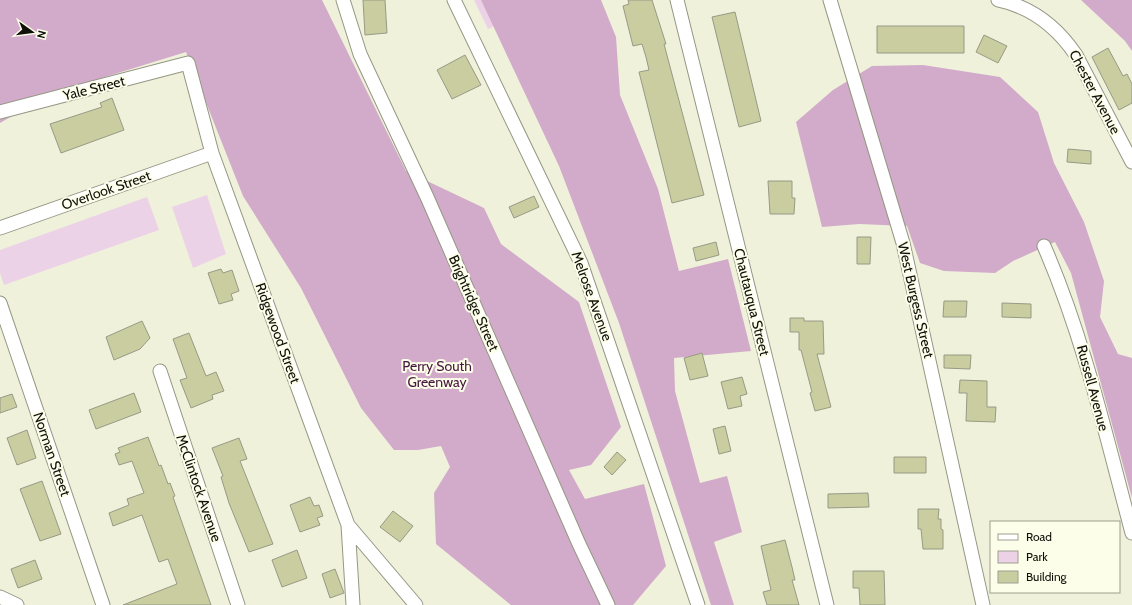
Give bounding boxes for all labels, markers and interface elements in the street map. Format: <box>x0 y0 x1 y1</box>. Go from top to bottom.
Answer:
north arrow <box>12 12 52 52</box>
text: N <box>34 29 49 40</box>
street label: Chester Avenue <box>1065 47 1125 137</box>
street label: Yale Street <box>60 72 127 105</box>
street label: Overlook Street <box>59 166 153 214</box>
street label: West Burgess Street <box>894 240 938 360</box>
street label: Chautauqua Street <box>730 246 774 358</box>
street label: Melrose Avenue <box>567 249 617 343</box>
street label: Brightridge Street <box>445 252 503 354</box>
street label: Ridgewood Street <box>251 280 305 386</box>
street label: Russell Avenue <box>1073 343 1113 433</box>
park label: Perry South Greenway <box>402 357 472 391</box>
street label: Norman Street <box>29 410 75 499</box>
street label: McClintock Avenue <box>172 432 226 544</box>
legend <box>990 521 1120 593</box>
text: Road <box>1026 529 1052 544</box>
text: Park <box>1026 549 1048 564</box>
text: Building <box>1026 569 1068 584</box>

